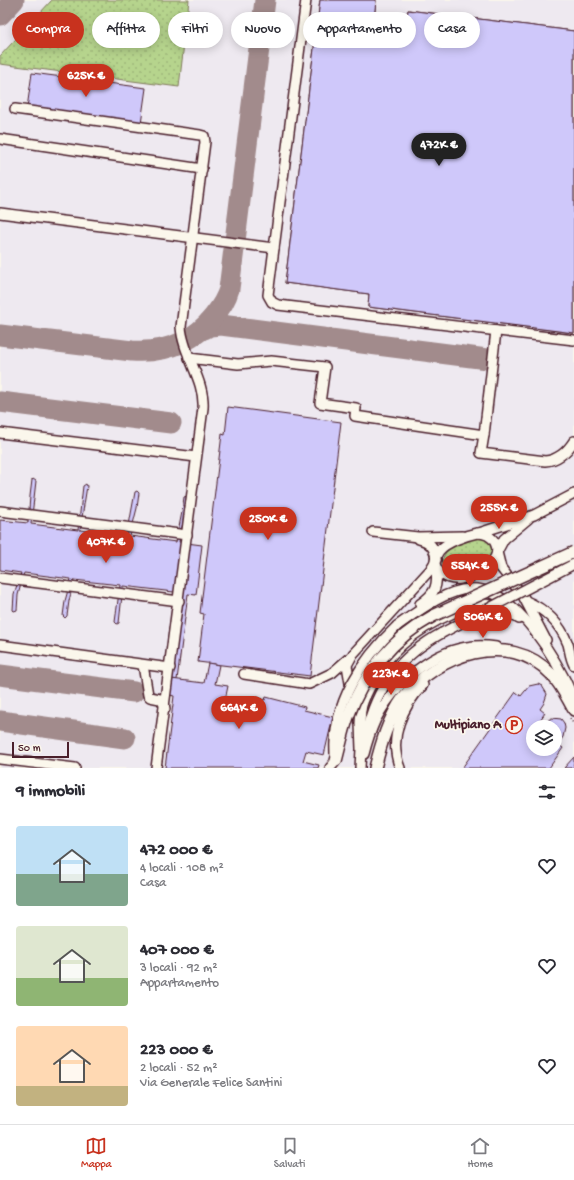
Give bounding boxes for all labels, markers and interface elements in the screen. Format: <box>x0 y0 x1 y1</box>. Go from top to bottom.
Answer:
chip: Compra <box>12 12 84 48</box>
chip: Affitta <box>92 12 160 48</box>
chip: Filtri <box>168 12 223 48</box>
chip: Nuovo <box>231 12 295 48</box>
chip: Appartamento <box>303 12 416 48</box>
chip: Casa <box>424 12 480 48</box>
pin: 625K € <box>53 64 119 98</box>
text: 625K € <box>67 69 105 84</box>
pin: 472K € <box>406 133 472 167</box>
text: 472K € <box>420 138 458 153</box>
pin: 255K € <box>466 496 532 530</box>
text: 255K € <box>480 501 518 516</box>
pin: 250K € <box>235 507 301 541</box>
text: 250K € <box>249 512 287 527</box>
pin: 407K € <box>73 530 139 564</box>
text: 407K € <box>87 535 125 550</box>
pin: 554K € <box>437 554 503 588</box>
text: 554K € <box>451 559 489 574</box>
pin: 506K € <box>450 605 516 639</box>
text: 506K € <box>464 610 502 625</box>
pin: 223K € <box>358 662 424 696</box>
text: 223K € <box>372 667 410 682</box>
pin: 664K € <box>206 696 272 730</box>
text: 664K € <box>220 701 258 716</box>
parking icon: Multipiano A <box>504 715 524 735</box>
place label: Multipiano A <box>435 718 502 734</box>
map controls <box>526 720 562 756</box>
button: layers <box>526 720 562 756</box>
scale bar <box>12 740 69 759</box>
text: 50 m <box>18 743 40 755</box>
icon: filters <box>536 781 558 803</box>
text: 9 immobili <box>16 782 85 802</box>
text: 472 000 € <box>140 841 212 861</box>
icon: home <box>48 842 96 890</box>
icon: heart <box>536 855 558 877</box>
text: 4 locali · 108 m² <box>140 861 224 876</box>
text: Casa <box>140 876 166 891</box>
text: 407 000 € <box>140 941 214 961</box>
icon: home <box>48 942 96 990</box>
icon: heart <box>536 955 558 977</box>
text: 3 locali · 92 m² <box>140 961 217 976</box>
text: Appartamento <box>140 976 219 991</box>
text: 223 000 € <box>140 1041 213 1061</box>
icon: home <box>48 1042 96 1090</box>
icon: heart <box>536 1055 558 1077</box>
text: 2 locali · 52 m² <box>140 1061 217 1076</box>
text: Via Generale Felice Santini <box>140 1076 282 1091</box>
tab: Mappa <box>81 1135 112 1171</box>
tab: Salvati <box>274 1135 305 1171</box>
tab: Home <box>467 1135 493 1171</box>

